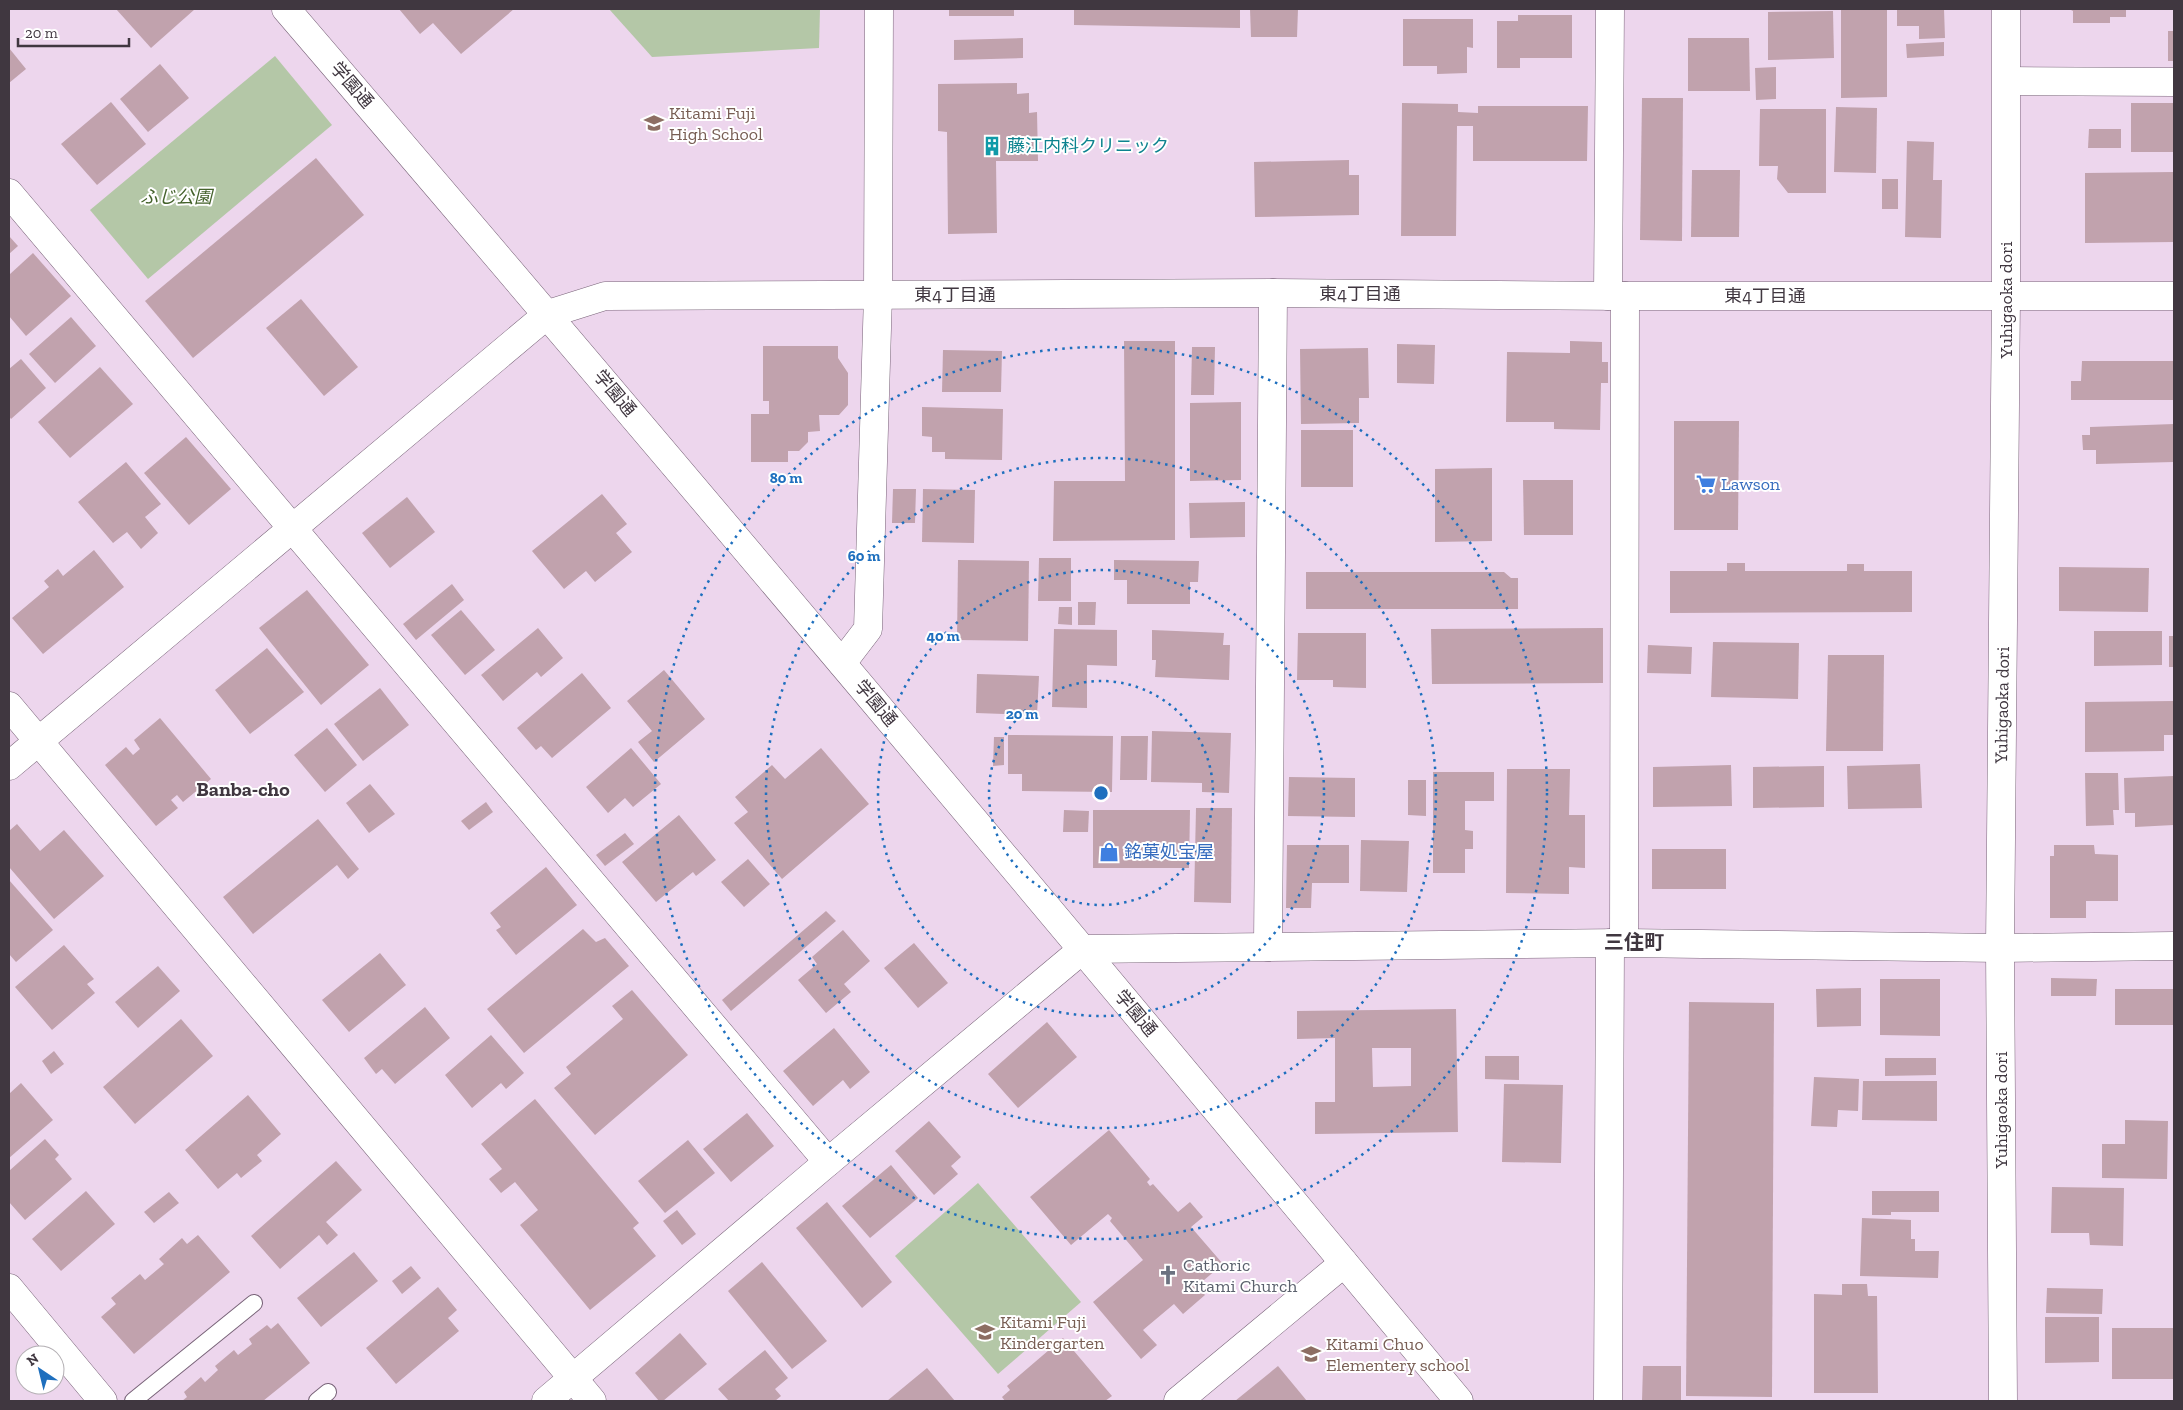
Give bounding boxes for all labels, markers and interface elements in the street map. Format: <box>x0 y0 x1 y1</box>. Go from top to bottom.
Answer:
scale bar <box>18 15 129 47</box>
text: 20 m <box>25 24 58 42</box>
street label: 学園通 <box>326 57 378 113</box>
place label: Kitami Fuji High School <box>669 102 763 145</box>
school or university icon: Kitami Fuji High School <box>643 112 665 134</box>
building icon: 藤江内科クリニック <box>981 135 1003 157</box>
place label: 藤江内科クリニック <box>1007 135 1169 157</box>
park label: ふじ公園 <box>140 186 215 208</box>
street label: Yuhigaoka dori <box>1995 241 2017 360</box>
street label: 東4丁目通 <box>1319 283 1401 305</box>
street label: 東4丁目通 <box>914 284 996 306</box>
street label: 東4丁目通 <box>1724 285 1806 307</box>
street label: 学園通 <box>589 365 641 421</box>
text: 80 m <box>770 469 802 487</box>
supermarket icon: Lawson <box>1695 473 1717 495</box>
place label: Lawson <box>1721 473 1781 495</box>
text: 60 m <box>848 547 880 565</box>
text: 40 m <box>926 627 960 645</box>
street label: Yuhigaoka dori <box>1990 646 2014 765</box>
street label: 学園通 <box>850 675 902 731</box>
text: 20 m <box>1006 705 1038 723</box>
district label: Banba-cho <box>196 777 290 801</box>
centre of rings <box>1092 784 1110 802</box>
shop icon: 銘菓処宝屋 <box>1098 841 1120 863</box>
place label: 銘菓処宝屋 <box>1124 841 1214 863</box>
district label: 三住町 <box>1604 930 1664 954</box>
street label: 学園通 <box>1110 985 1162 1041</box>
street label: Yuhigaoka dori <box>1990 1051 2012 1170</box>
place label: Cathoric Kitami Church <box>1183 1254 1297 1297</box>
church icon: Cathoric Kitami Church <box>1157 1264 1179 1286</box>
place label: Kitami Fuji Kindergarten <box>1000 1311 1105 1354</box>
school or university icon: Kitami Fuji Kindergarten <box>974 1321 996 1343</box>
place label: Kitami Chuo Elementery school <box>1326 1333 1469 1376</box>
school or university icon: Kitami Chuo Elementery school <box>1300 1343 1322 1365</box>
north arrow <box>15 1345 65 1395</box>
text: N <box>24 1350 42 1370</box>

